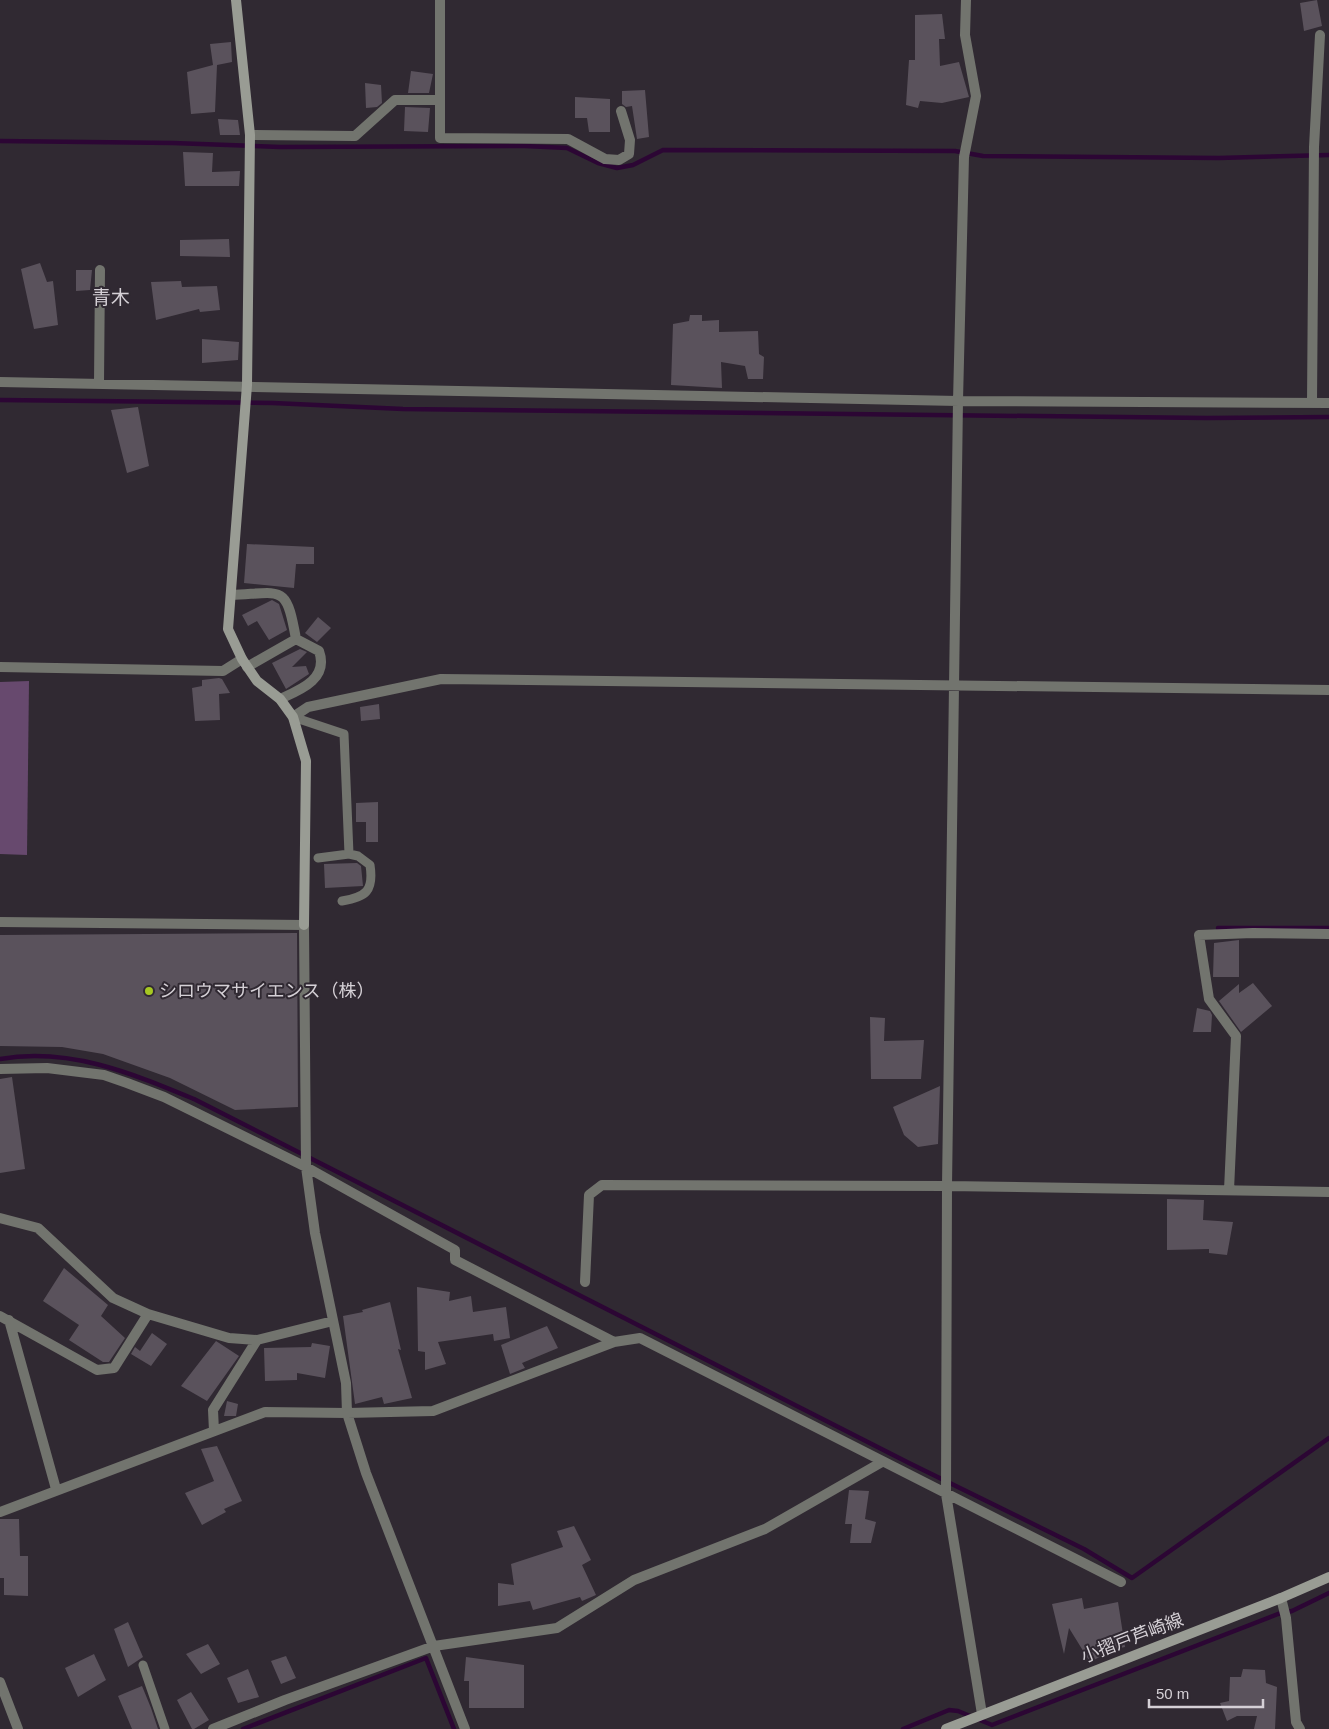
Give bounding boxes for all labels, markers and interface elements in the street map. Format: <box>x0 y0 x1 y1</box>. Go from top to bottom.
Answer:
district label: 青木 <box>92 287 130 308</box>
place label: シロウマサイエンス（株） <box>159 981 374 1001</box>
marker: シロウマサイエンス（株） <box>143 985 155 997</box>
street label: 小摺戸芦崎線 <box>1078 1609 1186 1667</box>
scale bar <box>1149 1676 1263 1708</box>
text: 50 m <box>1156 1685 1189 1702</box>

